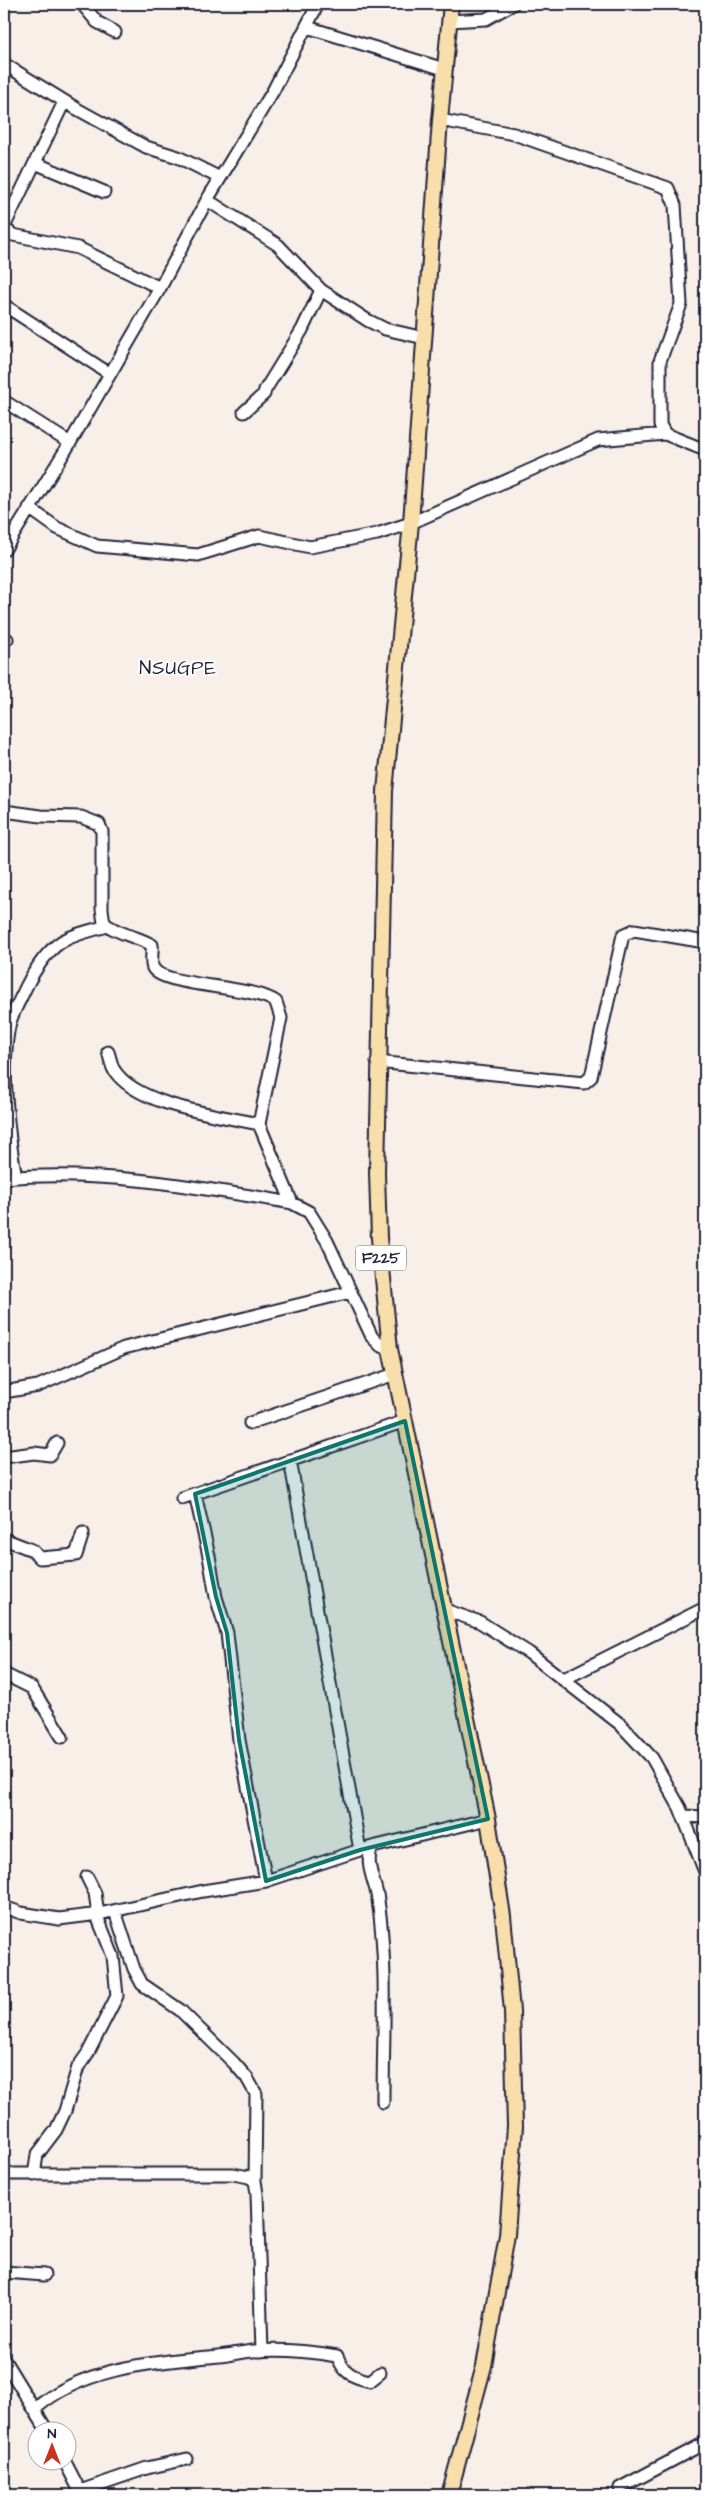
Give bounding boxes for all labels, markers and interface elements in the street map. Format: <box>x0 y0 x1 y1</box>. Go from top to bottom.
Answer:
district label: NSUGPE <box>139 655 217 682</box>
road number: F225 <box>356 1246 406 1270</box>
north arrow <box>28 2422 78 2472</box>
text: N <box>48 2424 57 2444</box>

